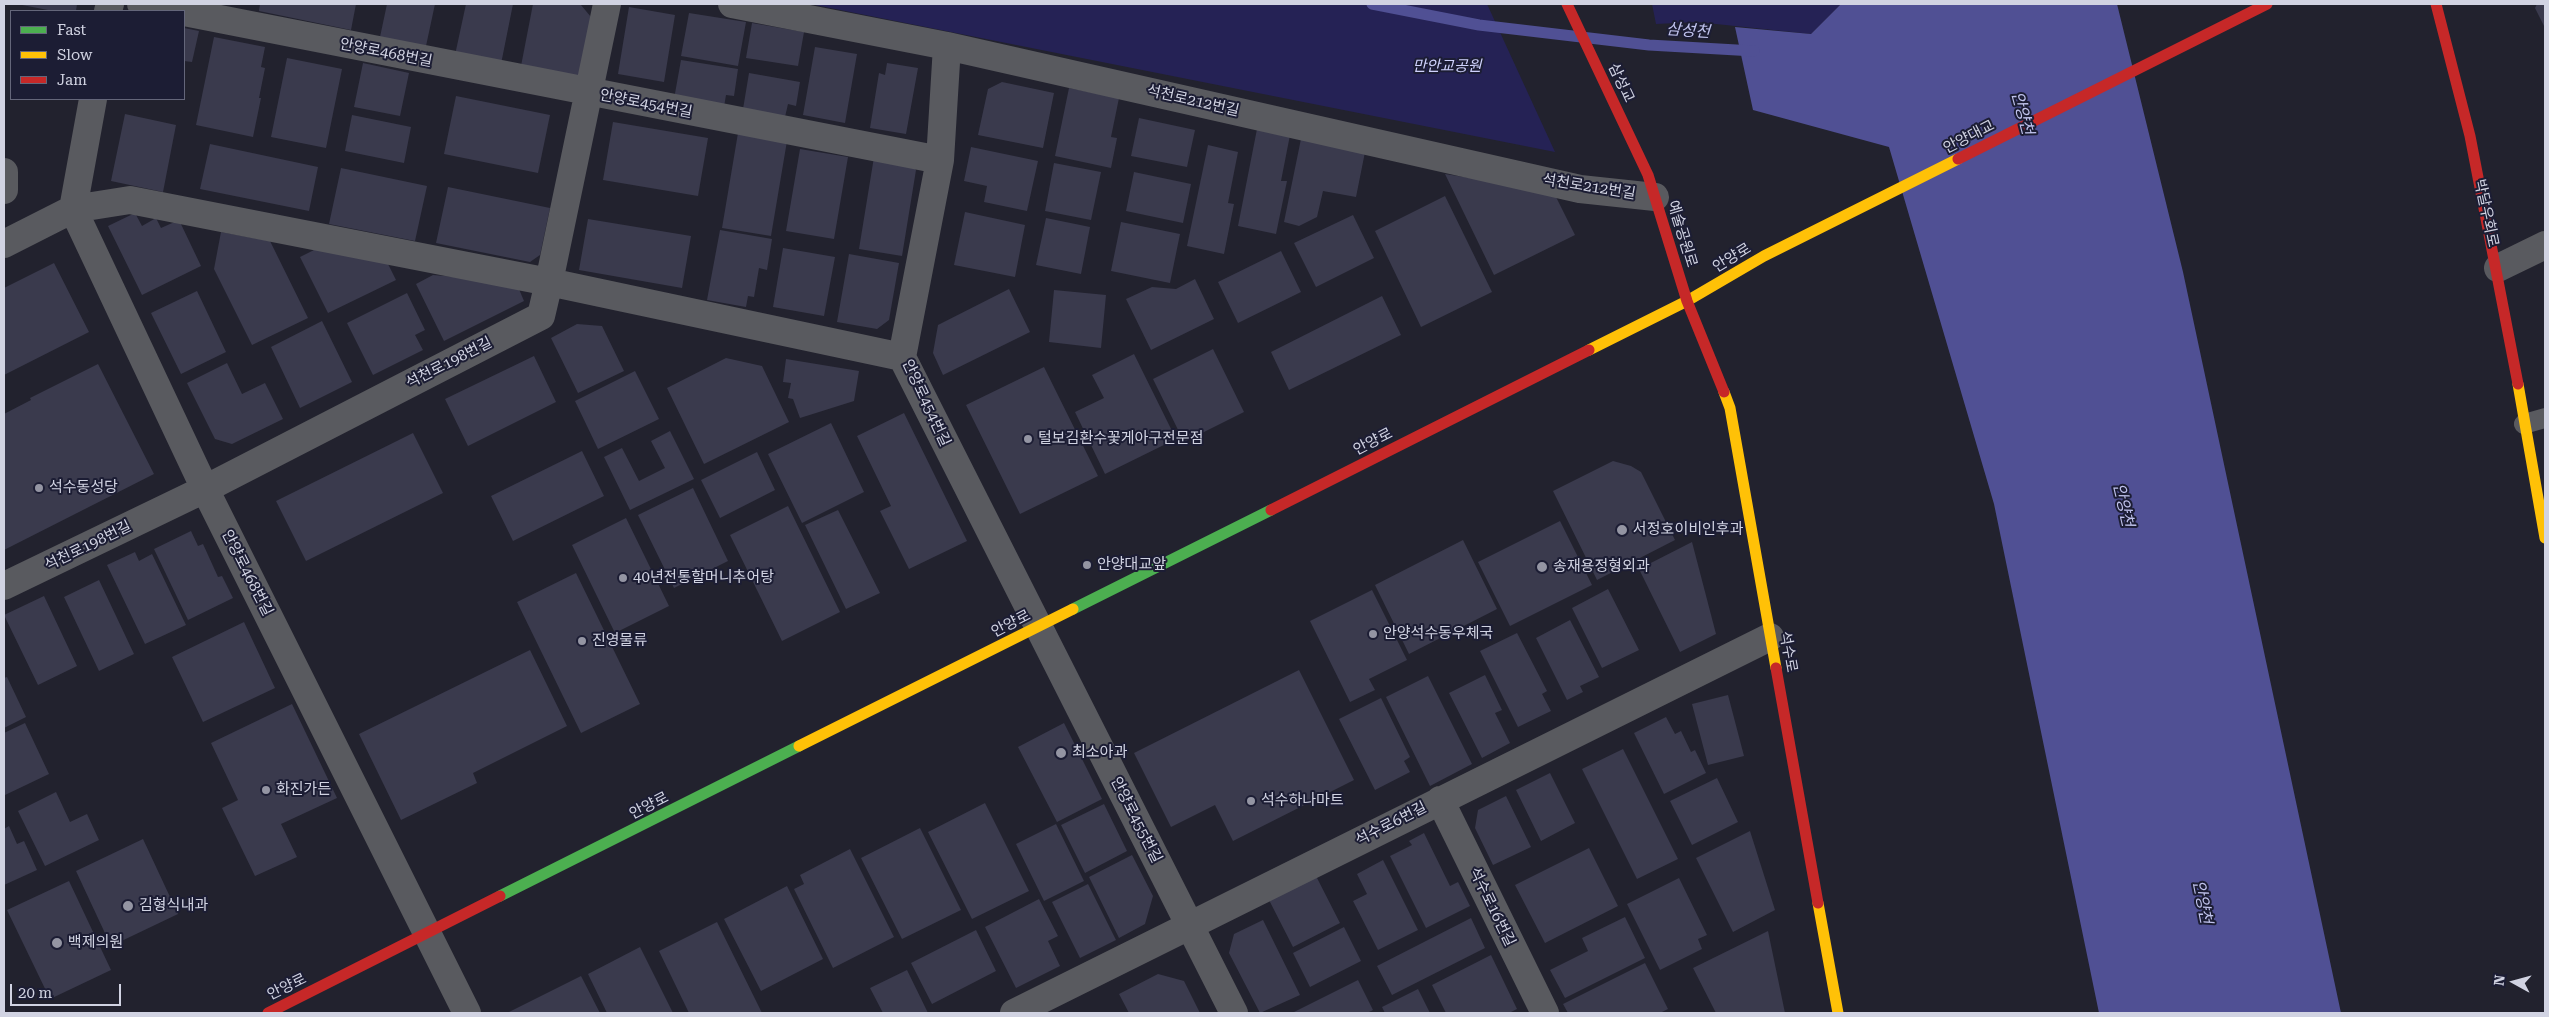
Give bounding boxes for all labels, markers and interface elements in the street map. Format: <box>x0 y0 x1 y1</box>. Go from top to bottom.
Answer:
legend <box>10 10 185 100</box>
water label: 삼성천 <box>1665 20 1711 42</box>
text: Fast <box>57 21 86 39</box>
street label: 안양로468번길 <box>338 35 434 71</box>
text: Slow <box>57 46 92 64</box>
park label: 만안교공원 <box>1413 58 1481 76</box>
street label: 삼성교 <box>1604 60 1638 106</box>
text: Jam <box>57 71 87 89</box>
street label: 석천로212번길 <box>1145 82 1241 120</box>
street label: 안양로454번길 <box>598 86 694 122</box>
water label: 안양천 <box>2007 89 2037 137</box>
street label: 안양대교 <box>1940 116 1998 158</box>
street label: 석천로212번길 <box>1541 171 1637 203</box>
street label: 박달우회로 <box>2470 177 2502 249</box>
street label: 예술공원로 <box>1663 198 1701 270</box>
street label: 안양로 <box>1710 240 1754 276</box>
street label: 석천로198번길 <box>403 334 495 392</box>
street label: 안양로454번길 <box>898 357 954 449</box>
street label: 안양로 <box>1350 425 1396 459</box>
place label: 털보김환수꽃게아구전문점 <box>1038 430 1204 448</box>
marker: 털보김환수꽃게아구전문점 <box>1022 433 1034 445</box>
place label: 석수동성당 <box>49 479 118 497</box>
water label: 안양천 <box>2109 481 2137 529</box>
marker: 석수동성당 <box>33 482 45 494</box>
street label: 석천로198번길 <box>42 517 134 575</box>
place label: 서정호이비인후과 <box>1633 521 1743 539</box>
marker: 서정호이비인후과 <box>1615 523 1629 537</box>
street label: 안양로468번길 <box>218 527 276 619</box>
place label: 안양대교앞 <box>1097 556 1166 574</box>
place label: 송재용정형외과 <box>1553 558 1650 576</box>
marker: 안양대교앞 <box>1081 559 1093 571</box>
marker: 송재용정형외과 <box>1535 560 1549 574</box>
place label: 40년전통할머니추어탕 <box>633 569 774 587</box>
marker: 40년전통할머니추어탕 <box>617 572 629 584</box>
street label: 안양로 <box>988 607 1034 641</box>
place label: 안양석수동우체국 <box>1383 625 1493 643</box>
marker: 안양석수동우체국 <box>1367 628 1379 640</box>
street label: 석수로 <box>1776 630 1800 674</box>
place label: 진영물류 <box>592 632 647 650</box>
marker: 진영물류 <box>576 635 588 647</box>
place label: 최소아과 <box>1072 744 1127 762</box>
marker: 최소아과 <box>1054 746 1068 760</box>
street label: 안양로455번길 <box>1107 774 1165 866</box>
place label: 화진가든 <box>276 781 331 799</box>
marker: 화진가든 <box>260 784 272 796</box>
street label: 안양로 <box>626 789 672 823</box>
place label: 석수하나마트 <box>1261 792 1344 810</box>
marker: 석수하나마트 <box>1245 795 1257 807</box>
street label: 석수로6번길 <box>1352 798 1430 850</box>
street label: 석수로16번길 <box>1465 864 1519 950</box>
water label: 안양천 <box>2188 878 2216 926</box>
place label: 김형식내과 <box>139 897 208 915</box>
marker: 김형식내과 <box>121 899 135 913</box>
place label: 백제의원 <box>68 934 123 952</box>
marker: 백제의원 <box>50 936 64 950</box>
north arrow <box>2489 957 2539 1007</box>
street label: 안양로 <box>264 970 310 1004</box>
scale bar <box>12 974 124 1006</box>
text: N <box>2491 974 2508 986</box>
text: 20 m <box>18 984 52 1002</box>

